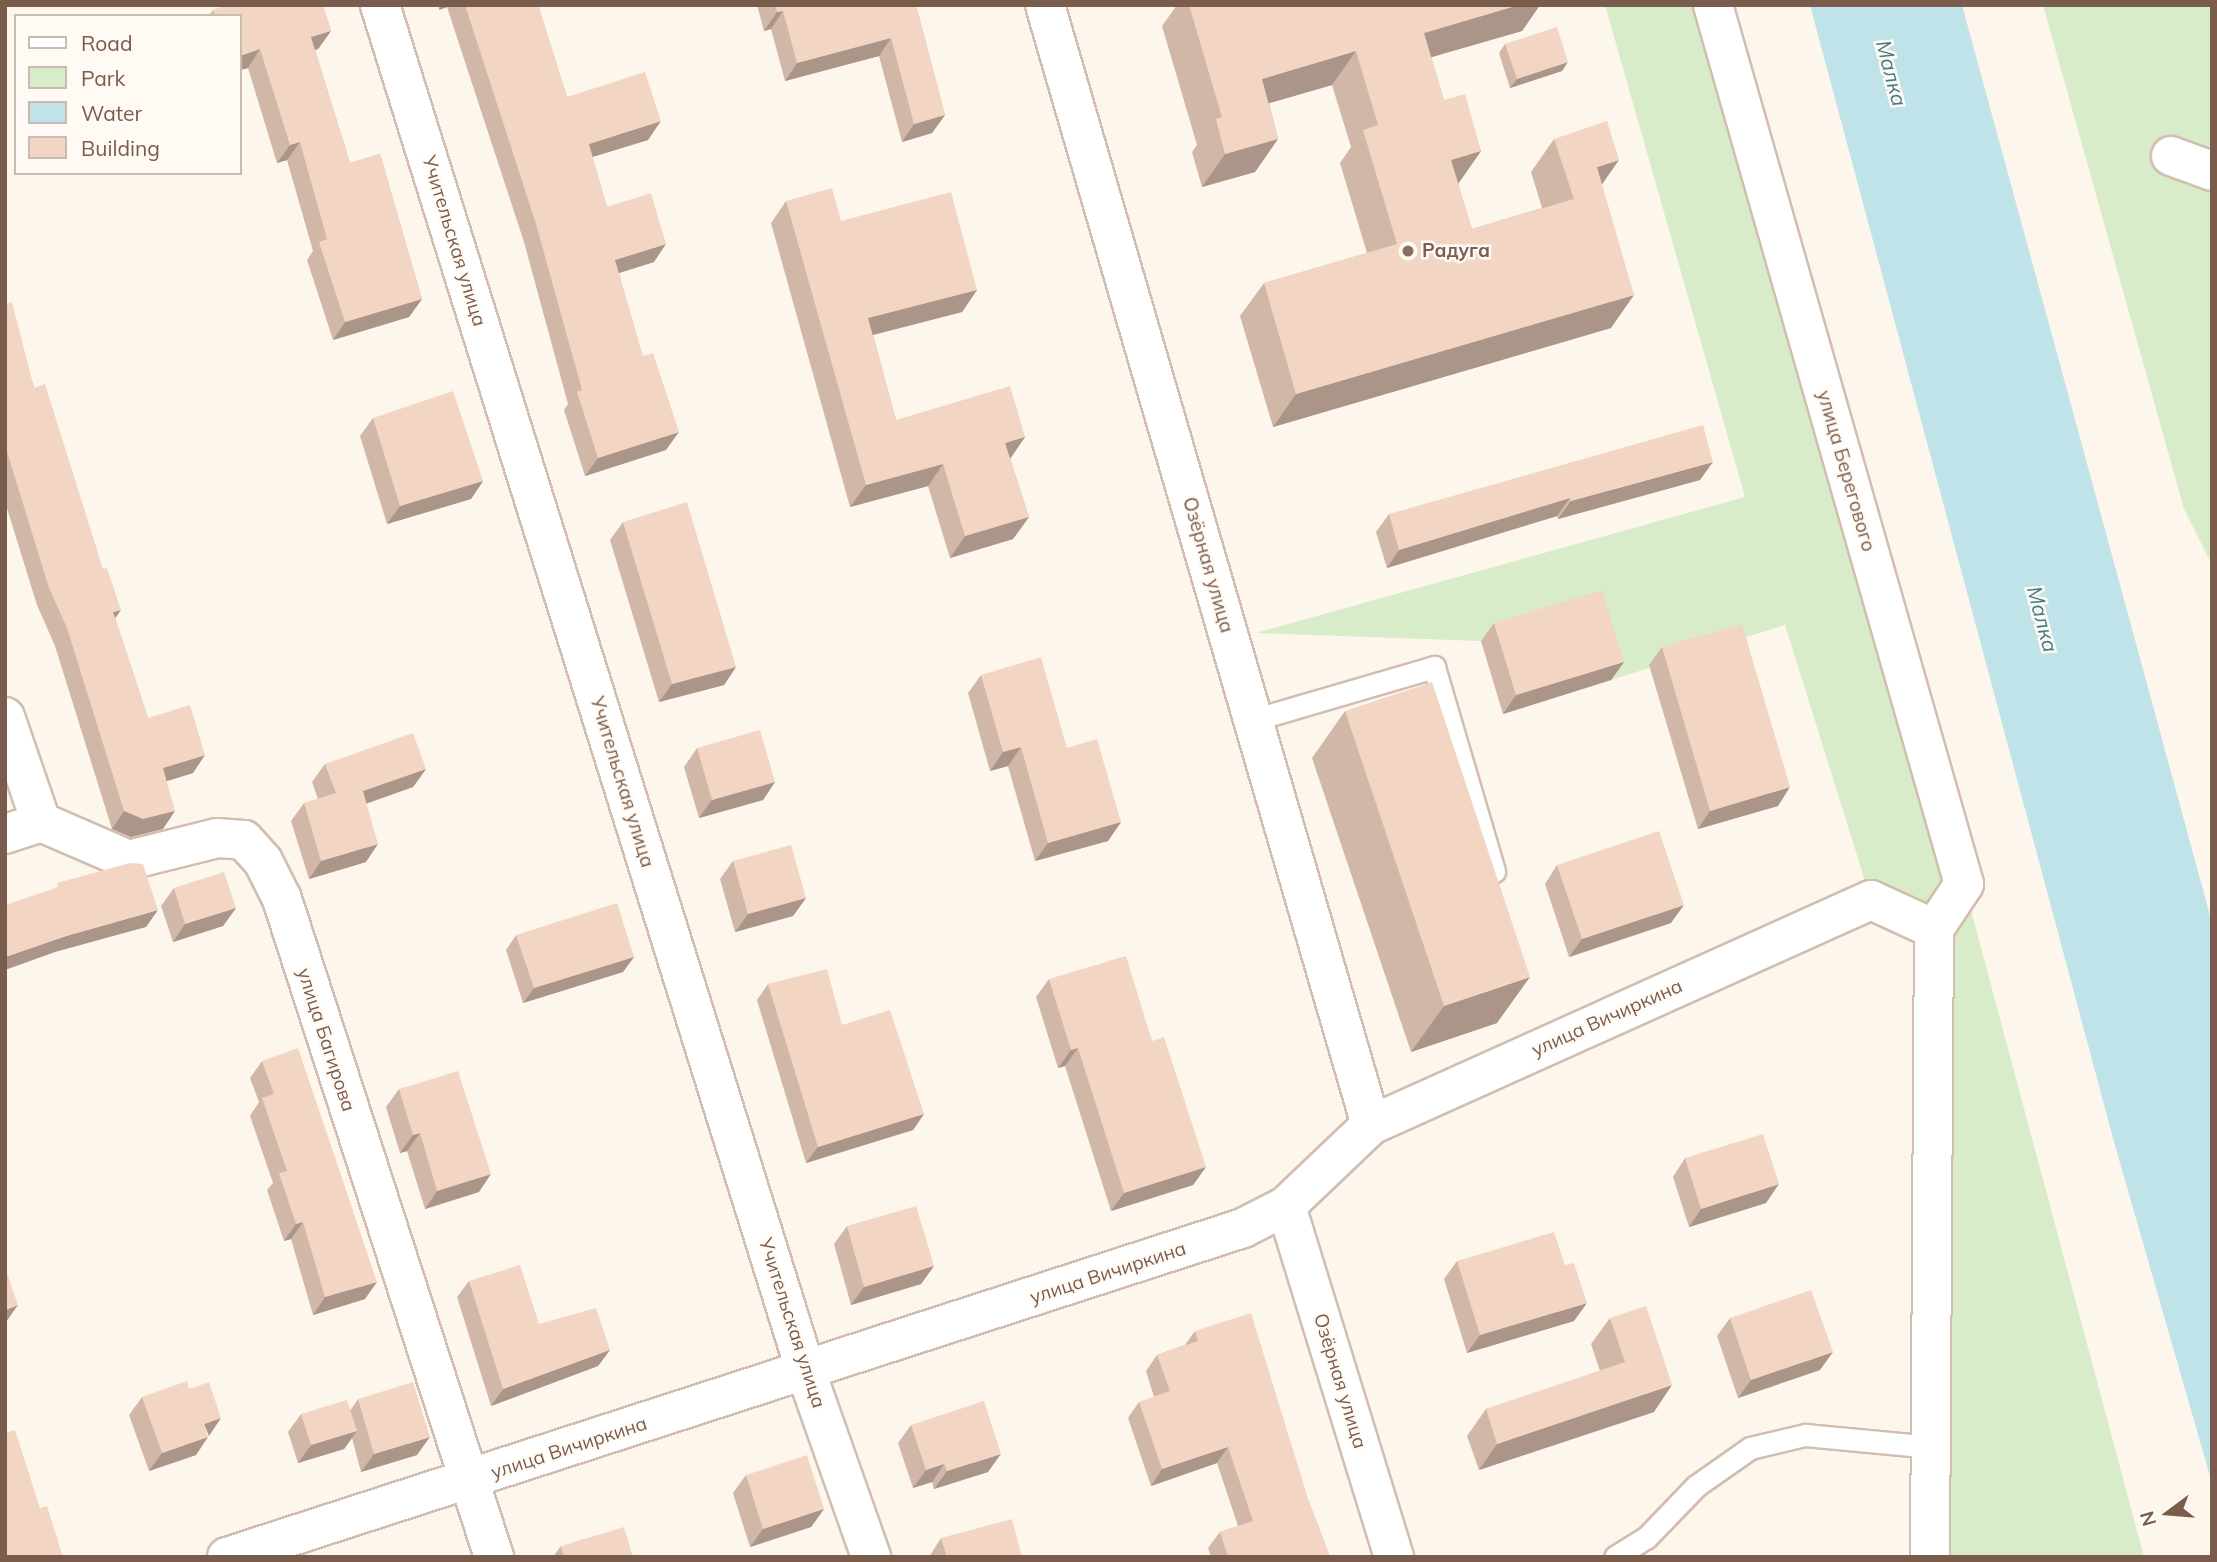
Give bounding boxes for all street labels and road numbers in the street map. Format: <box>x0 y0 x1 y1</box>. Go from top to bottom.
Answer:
street label: Учительская улица <box>417 153 491 329</box>
street label: улица Берегового <box>1812 388 1880 554</box>
street label: Озёрная улица <box>1178 495 1238 635</box>
street label: Учительская улица <box>585 694 659 870</box>
street label: улица Багирова <box>292 965 360 1115</box>
street label: улица Вичиркина <box>1528 975 1686 1061</box>
street label: Учительская улица <box>754 1235 830 1411</box>
street label: улица Вичиркина <box>1027 1237 1189 1309</box>
street label: Озёрная улица <box>1309 1311 1371 1451</box>
street label: улица Вичиркина <box>488 1412 650 1484</box>

